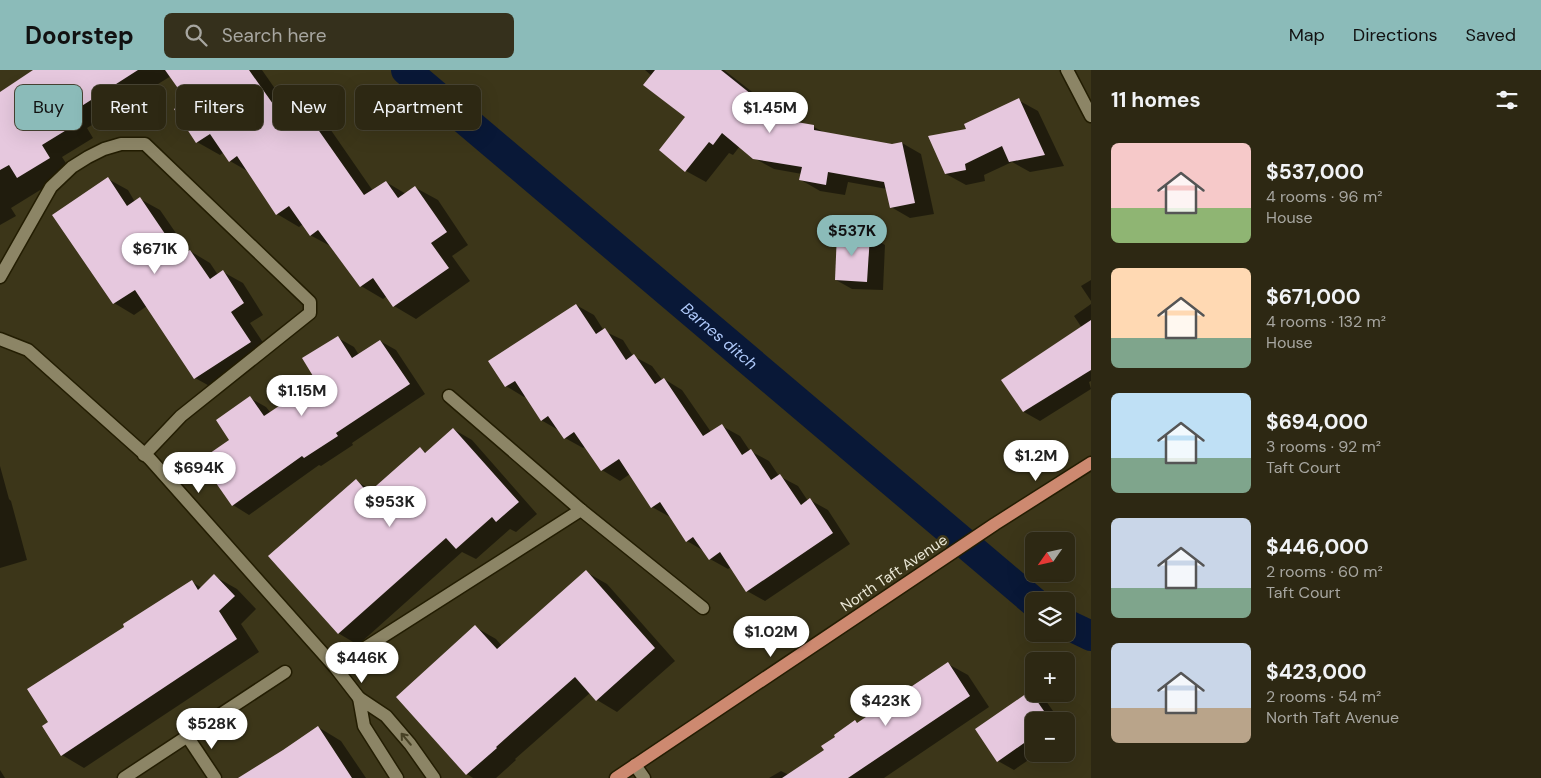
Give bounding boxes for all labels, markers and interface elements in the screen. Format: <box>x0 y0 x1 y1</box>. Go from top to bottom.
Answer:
search box <box>164 13 514 58</box>
text: Doorstep <box>25 20 134 51</box>
icon: search <box>182 21 210 49</box>
text: Search here <box>222 23 327 48</box>
text: Map <box>1289 23 1325 47</box>
text: Directions <box>1353 23 1438 47</box>
text: Saved <box>1466 23 1516 47</box>
chip: Buy <box>15 85 82 130</box>
chip: Rent <box>92 85 166 130</box>
chip: Filters <box>176 85 263 130</box>
chip: New <box>273 85 345 130</box>
chip: Apartment <box>355 85 481 130</box>
text: 11 homes <box>1111 86 1201 114</box>
icon: filters <box>1493 86 1521 114</box>
pin: $1.45M <box>729 92 811 134</box>
text: $1.45M <box>743 97 797 118</box>
text: $537,000 <box>1266 158 1364 186</box>
icon: home <box>1151 163 1211 223</box>
text: 4 rooms · 96 m² <box>1266 186 1382 207</box>
text: House <box>1266 207 1313 228</box>
pin: $537K <box>817 214 887 257</box>
text: $537K <box>828 220 876 241</box>
pin: $671K <box>120 232 190 275</box>
text: $671K <box>133 238 177 259</box>
text: $671,000 <box>1266 283 1361 311</box>
icon: home <box>1151 288 1211 348</box>
water label: Barnes ditch <box>677 298 762 374</box>
text: 4 rooms · 132 m² <box>1266 311 1386 332</box>
text: House <box>1266 332 1313 353</box>
pin: $1.15M <box>261 374 343 417</box>
text: $1.15M <box>278 380 326 401</box>
text: $694,000 <box>1266 408 1368 436</box>
icon: home <box>1151 413 1211 473</box>
text: 3 rooms · 92 m² <box>1266 436 1381 457</box>
pin: $1.2M <box>1001 440 1071 482</box>
text: $1.2M <box>1015 445 1057 466</box>
pin: $694K <box>164 452 234 494</box>
text: $694K <box>174 457 224 478</box>
text: Taft Court <box>1266 457 1341 478</box>
pin: $953K <box>355 486 425 528</box>
text: $953K <box>365 491 415 512</box>
street label: North Taft Avenue <box>837 530 951 616</box>
north arrow <box>1025 532 1075 582</box>
map controls <box>1025 532 1075 762</box>
text: $446,000 <box>1266 533 1369 561</box>
icon: home <box>1151 538 1211 598</box>
text: 2 rooms · 60 m² <box>1266 561 1383 582</box>
text: Taft Court <box>1266 582 1341 603</box>
button: layers <box>1025 592 1075 642</box>
pin: $1.02M <box>730 616 812 658</box>
text: $1.02M <box>744 621 798 642</box>
pin: $446K <box>327 642 397 684</box>
text: $446K <box>336 647 388 668</box>
button: + <box>1025 652 1075 702</box>
text: $423,000 <box>1266 658 1367 686</box>
icon: home <box>1151 663 1211 723</box>
pin: $423K <box>851 684 921 727</box>
text: 2 rooms · 54 m² <box>1266 686 1381 707</box>
text: $423K <box>861 690 911 711</box>
text: North Taft Avenue <box>1266 707 1399 728</box>
pin: $528K <box>177 708 247 750</box>
button: − <box>1025 712 1075 762</box>
text: $528K <box>187 713 237 734</box>
one-way arrow <box>400 732 411 745</box>

